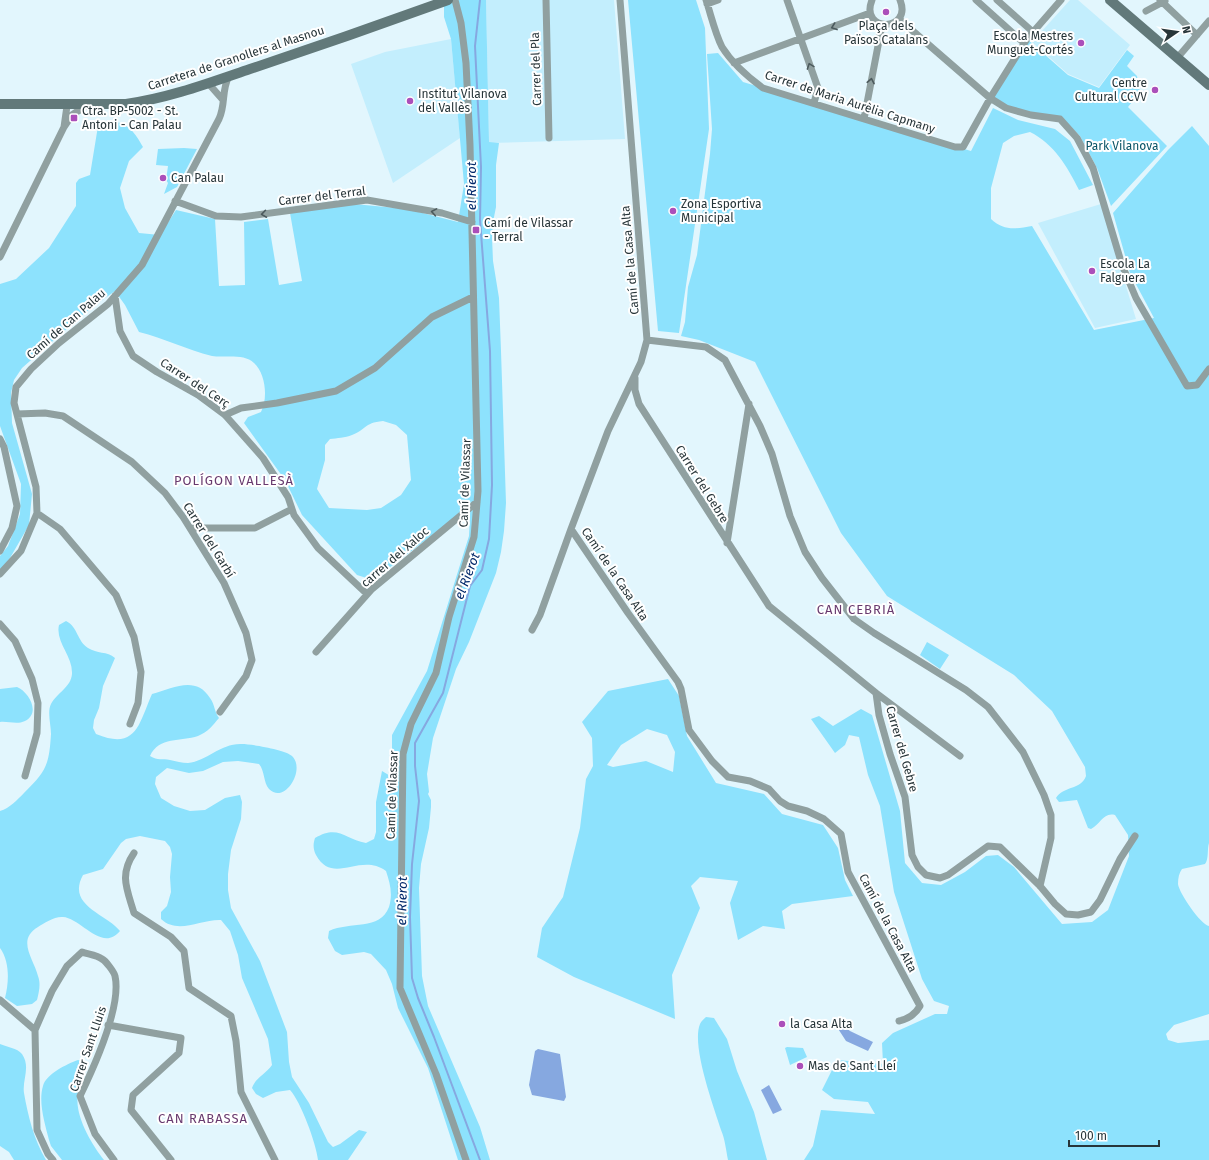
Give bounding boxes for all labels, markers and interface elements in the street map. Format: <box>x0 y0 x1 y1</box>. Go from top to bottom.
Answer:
marker: Plaça dels Països Catalans <box>881 7 891 17</box>
north arrow <box>1157 12 1197 52</box>
place label: Plaça dels Països Catalans <box>844 19 928 47</box>
one-way arrow <box>830 22 837 30</box>
street label: Carretera de Granollers al Masnou <box>146 23 326 93</box>
text: N <box>1179 25 1193 35</box>
place label: Escola Mestres Munguet-Cortés <box>987 29 1073 57</box>
street label: Carrer del Pla <box>528 32 544 106</box>
marker: Escola Mestres Munguet-Cortés <box>1076 38 1086 48</box>
one-way arrow <box>806 63 814 70</box>
street label: Carrer de Maria Aurèlia Capmany <box>763 68 937 136</box>
place label: Centre Cultural CCVV <box>1075 76 1147 104</box>
one-way arrow <box>867 78 875 84</box>
marker: Centre Cultural CCVV <box>1150 85 1160 95</box>
place label: Institut Vilanova del Vallès <box>418 87 507 115</box>
marker: Institut Vilanova del Vallès <box>405 96 415 106</box>
place label: Ctra. BP-5002 - St. Antoni - Can Palau <box>82 104 182 132</box>
marker: Ctra. BP-5002 - St. Antoni - Can Palau <box>69 113 79 123</box>
park label: Park Vilanova <box>1085 139 1159 153</box>
water label: el Rierot <box>464 161 479 210</box>
place label: Can Palau <box>171 171 224 185</box>
marker: Can Palau <box>158 173 168 183</box>
street label: Carrer del Terral <box>278 184 367 208</box>
place label: Zona Esportiva Municipal <box>681 197 761 225</box>
street label: Camí de la Casa Alta <box>618 205 642 315</box>
marker: Zona Esportiva Municipal <box>668 206 678 216</box>
one-way arrow <box>431 208 437 216</box>
one-way arrow <box>261 209 267 218</box>
place label: Camí de Vilassar - Terral <box>484 216 573 244</box>
marker: Camí de Vilassar - Terral <box>471 225 481 235</box>
place label: Escola La Falguera <box>1100 257 1150 285</box>
marker: Escola La Falguera <box>1087 266 1097 276</box>
street label: Camí de Can Palau <box>24 286 108 362</box>
street label: Carrer del Cerç <box>158 355 233 411</box>
street label: Camí de Vilassar <box>456 438 474 528</box>
street label: Carrer del Gebre <box>673 443 731 525</box>
district label: POLÍGON VALLESÀ <box>174 473 294 488</box>
street label: Carrer del Garbí <box>180 500 238 581</box>
street label: carrer del Xaloc <box>358 524 432 590</box>
street label: Camí de la Casa Alta <box>579 525 651 623</box>
water label: el Rierot <box>451 550 483 601</box>
district label: CAN CEBRIÀ <box>817 602 895 617</box>
street label: Carrer del Gebre <box>883 704 921 794</box>
street label: Camí de Vilassar <box>383 750 401 840</box>
street label: Camí de la Casa Alta <box>856 871 920 975</box>
water label: el Rierot <box>394 876 410 925</box>
street label: Carrer Sant Lluis <box>67 1004 109 1094</box>
place label: la Casa Alta <box>790 1017 853 1031</box>
marker: la Casa Alta <box>777 1019 787 1029</box>
place label: Mas de Sant Lleí <box>808 1059 897 1073</box>
marker: Mas de Sant Lleí <box>795 1061 805 1071</box>
district label: CAN RABASSA <box>158 1111 248 1126</box>
scale bar <box>1069 1122 1159 1148</box>
text: 100 m <box>1075 1129 1107 1143</box>

